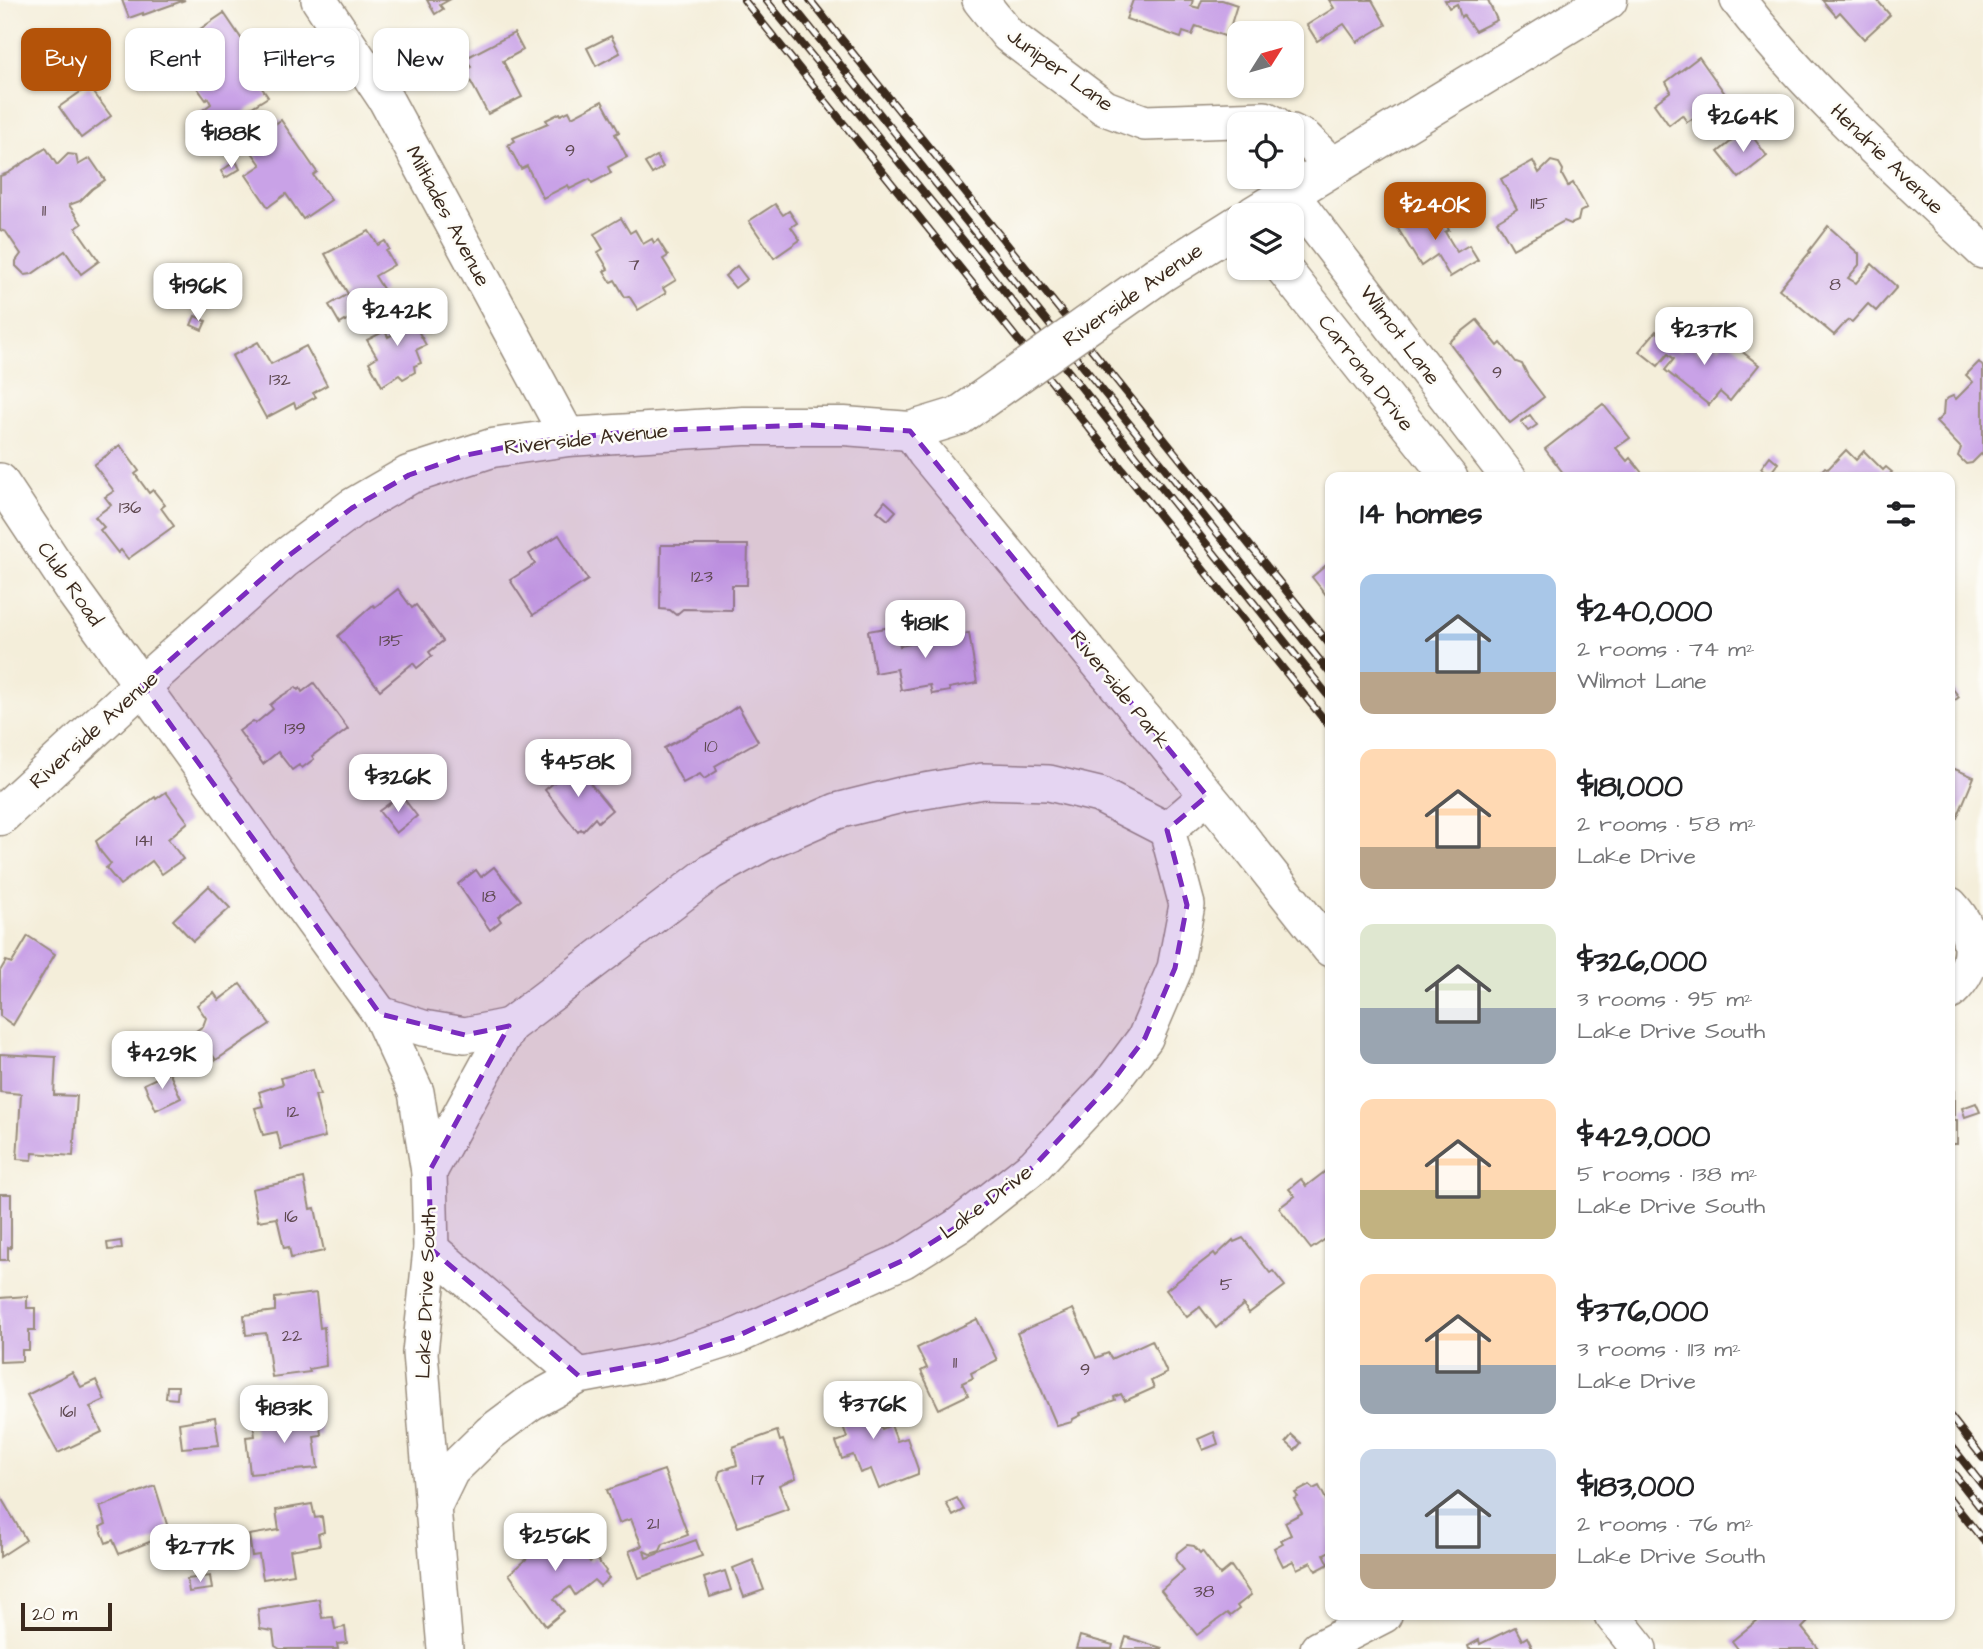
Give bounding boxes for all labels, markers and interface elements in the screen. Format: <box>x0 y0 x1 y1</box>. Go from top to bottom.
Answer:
street label: Juniper Lane <box>1000 21 1119 119</box>
north arrow <box>1227 21 1304 98</box>
map controls <box>1227 21 1304 280</box>
chip: Buy <box>21 28 111 91</box>
chip: Rent <box>125 28 225 91</box>
chip: Filters <box>239 28 359 91</box>
chip: New <box>373 28 469 91</box>
pin: $264K <box>1694 94 1792 154</box>
street label: Hendrie Avenue <box>1824 97 1950 221</box>
text: $264K <box>1708 101 1778 133</box>
pin: $188K <box>182 110 280 170</box>
button: locate <box>1227 112 1304 189</box>
text: $188K <box>201 117 261 149</box>
house number: 9 <box>565 138 575 163</box>
street label: Miltiades Avenue <box>399 141 497 291</box>
pin: $240K <box>1386 182 1484 242</box>
text: $240K <box>1400 189 1470 221</box>
house number: 115 <box>1530 191 1548 216</box>
house number: 11 <box>42 198 46 223</box>
button: layers <box>1227 203 1304 280</box>
street label: Riverside Avenue <box>1057 236 1209 354</box>
house number: 7 <box>628 252 640 277</box>
pin: $196K <box>149 264 247 323</box>
text: $196K <box>169 270 227 302</box>
house number: 8 <box>1829 272 1841 297</box>
street label: Wilmot Lane <box>1353 279 1447 391</box>
pin: $242K <box>348 288 446 348</box>
text: $242K <box>363 295 431 327</box>
pin: $237K <box>1655 308 1753 367</box>
street label: Carrona Drive <box>1311 309 1421 437</box>
text: $237K <box>1671 314 1737 346</box>
house number: 9 <box>1492 360 1502 385</box>
house number: 132 <box>269 367 292 392</box>
street label: Riverside Avenue <box>503 416 669 462</box>
text: 14 homes <box>1360 493 1483 535</box>
house number: 136 <box>119 495 141 520</box>
icon: filters <box>1882 495 1920 533</box>
street label: Club Road <box>30 536 110 632</box>
house number: 123 <box>691 564 713 589</box>
text: $240,000 <box>1577 591 1712 633</box>
pin: $181K <box>876 600 974 660</box>
icon: home <box>1416 602 1500 686</box>
text: $181K <box>901 607 949 639</box>
street label: Riverside Park <box>1063 625 1177 755</box>
house number: 135 <box>379 628 403 653</box>
text: 2 rooms · 74 m² <box>1577 633 1755 665</box>
street label: Riverside Avenue <box>23 664 165 796</box>
text: Wilmot Lane <box>1577 665 1707 697</box>
house number: 139 <box>284 716 306 741</box>
house number: 10 <box>704 734 718 759</box>
pin: $458K <box>529 740 627 799</box>
text: $458K <box>541 746 615 778</box>
pin: $326K <box>349 754 447 814</box>
text: $326K <box>365 761 431 793</box>
text: $181,000 <box>1577 766 1683 808</box>
icon: home <box>1416 777 1500 861</box>
text: 2 rooms · 58 m² <box>1577 808 1756 840</box>
house number: 141 <box>136 828 152 853</box>
text: Lake Drive <box>1577 840 1696 872</box>
house number: 18 <box>482 884 496 909</box>
text: $326,000 <box>1577 941 1707 983</box>
icon: home <box>1416 952 1500 1036</box>
text: 3 rooms · 95 m² <box>1577 983 1753 1015</box>
text: Lake Drive South <box>1577 1015 1765 1047</box>
pin: $429K <box>113 1032 211 1091</box>
text: $429K <box>128 1038 196 1070</box>
house number: 12 <box>287 1099 300 1124</box>
text: $429,000 <box>1577 1116 1710 1158</box>
icon: home <box>1416 1127 1500 1211</box>
street label: Lake Drive <box>934 1158 1038 1246</box>
text: 5 rooms · 138 m² <box>1577 1158 1757 1190</box>
text: Lake Drive South <box>1577 1190 1765 1222</box>
house number: 16 <box>284 1204 298 1229</box>
street label: Lake Drive South <box>409 1206 444 1379</box>
house number: 5 <box>1220 1272 1233 1297</box>
text: $376,000 <box>1577 1291 1708 1333</box>
icon: home <box>1416 1302 1500 1386</box>
house number: 22 <box>282 1323 303 1348</box>
text: 3 rooms · 113 m² <box>1577 1333 1741 1365</box>
house number: 11 <box>953 1350 957 1375</box>
house number: 9 <box>1080 1357 1090 1382</box>
text: Lake Drive <box>1577 1365 1696 1397</box>
pin: $376K <box>824 1382 922 1441</box>
pin: $183K <box>235 1386 333 1445</box>
text: $376K <box>839 1388 907 1420</box>
text: $183K <box>256 1392 312 1424</box>
house number: 161 <box>60 1399 76 1424</box>
text: $183,000 <box>1577 1466 1694 1508</box>
house number: 17 <box>751 1467 765 1492</box>
icon: home <box>1416 1477 1500 1561</box>
text: 2 rooms · 76 m² <box>1577 1508 1753 1540</box>
house number: 21 <box>647 1511 659 1536</box>
pin: $256K <box>506 1514 604 1573</box>
text: $256K <box>520 1520 590 1552</box>
pin: $277K <box>151 1524 249 1584</box>
text: $277K <box>166 1531 234 1563</box>
text: Lake Drive South <box>1577 1540 1765 1572</box>
house number: 38 <box>1194 1579 1215 1604</box>
scale bar <box>21 1600 112 1632</box>
text: 20 m <box>32 1601 77 1628</box>

